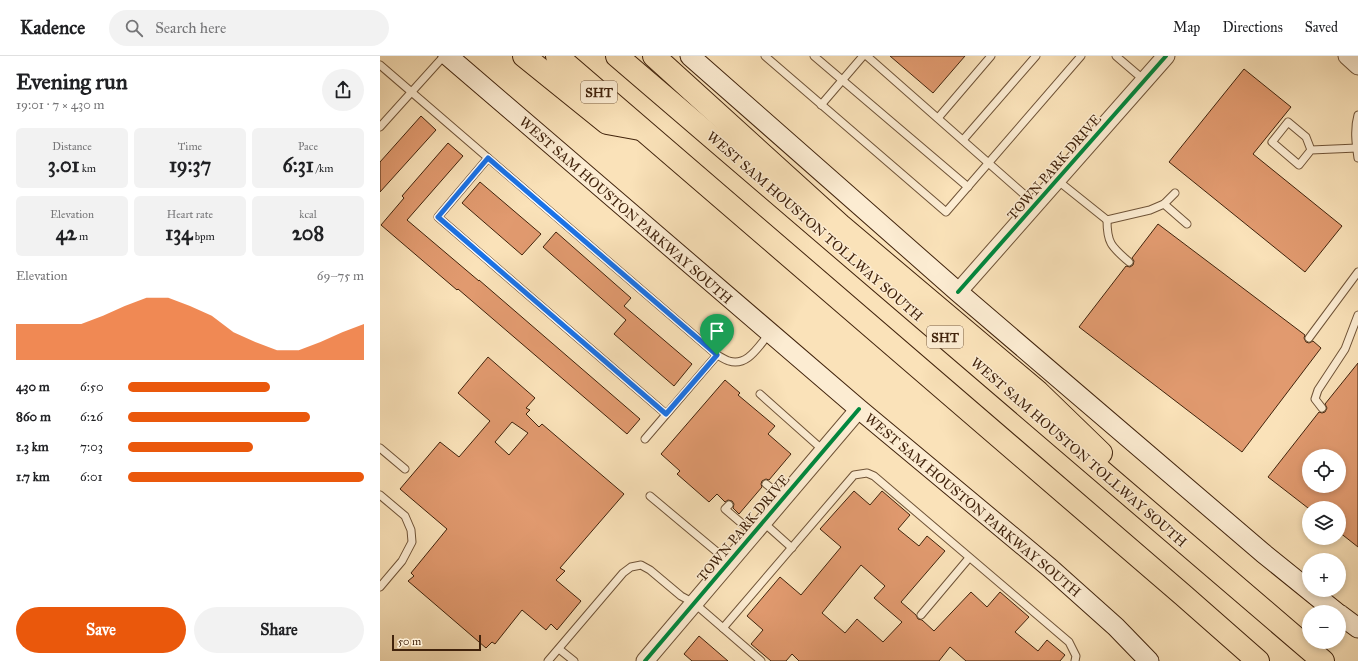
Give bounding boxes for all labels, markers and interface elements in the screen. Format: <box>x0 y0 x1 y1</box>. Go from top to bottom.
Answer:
search box <box>109 10 389 46</box>
text: Kadence <box>20 16 85 39</box>
icon: search <box>123 17 145 39</box>
text: Search here <box>155 19 226 37</box>
text: Map <box>1173 19 1200 36</box>
text: Directions <box>1222 19 1283 36</box>
text: Saved <box>1305 19 1338 36</box>
text: Evening run <box>16 68 128 95</box>
button: share <box>322 69 364 111</box>
road number: SHT <box>581 81 617 103</box>
text: 19:01 · 7 × 430 m <box>16 97 105 113</box>
street label: TOWN PARK DRIVE <box>1004 111 1105 224</box>
street label: WEST SAM HOUSTON PARKWAY SOUTH <box>516 113 736 308</box>
street label: WEST SAM HOUSTON TOLLWAY SOUTH <box>703 128 926 325</box>
text: Distance <box>52 140 92 153</box>
text: Time <box>178 140 202 153</box>
text: Pace <box>298 140 318 153</box>
text: 3.01 <box>48 153 79 177</box>
text: 19:37 <box>169 153 211 177</box>
text: 6:31 <box>283 153 314 177</box>
text: km <box>79 162 96 175</box>
text: /km <box>314 162 333 175</box>
text: Elevation <box>50 208 94 221</box>
text: Heart rate <box>167 208 213 221</box>
text: kcal <box>299 208 317 221</box>
text: 42 <box>56 221 77 245</box>
text: 134 <box>165 221 192 245</box>
text: 208 <box>292 221 324 245</box>
text: m <box>77 230 88 243</box>
text: bpm <box>192 230 215 243</box>
text: Elevation <box>16 268 68 284</box>
text: 69–75 m <box>317 268 364 284</box>
pin <box>700 314 734 355</box>
icon: arrive <box>706 320 728 342</box>
road number: SHT <box>927 326 963 348</box>
street label: WEST SAM HOUSTON TOLLWAY SOUTH <box>967 354 1190 551</box>
text: 430 m <box>16 379 50 395</box>
text: 6:50 <box>80 379 104 395</box>
text: 860 m <box>16 409 51 425</box>
text: 6:26 <box>80 409 103 425</box>
street label: WEST SAM HOUSTON PARKWAY SOUTH <box>861 410 1084 601</box>
text: 1.3 km <box>16 439 49 455</box>
text: 7:03 <box>80 439 103 455</box>
map controls <box>1302 449 1346 649</box>
button: locate <box>1302 449 1346 493</box>
text: 1.7 km <box>16 469 50 485</box>
text: 6:01 <box>80 469 103 485</box>
street label: TOWN PARK DRIVE <box>694 471 793 585</box>
button: layers <box>1302 501 1346 545</box>
button: + <box>1302 553 1346 597</box>
button: − <box>1302 605 1346 649</box>
button: Save <box>16 607 186 653</box>
button: Share <box>194 607 364 653</box>
scale bar <box>392 633 481 652</box>
text: 50 m <box>398 635 421 648</box>

